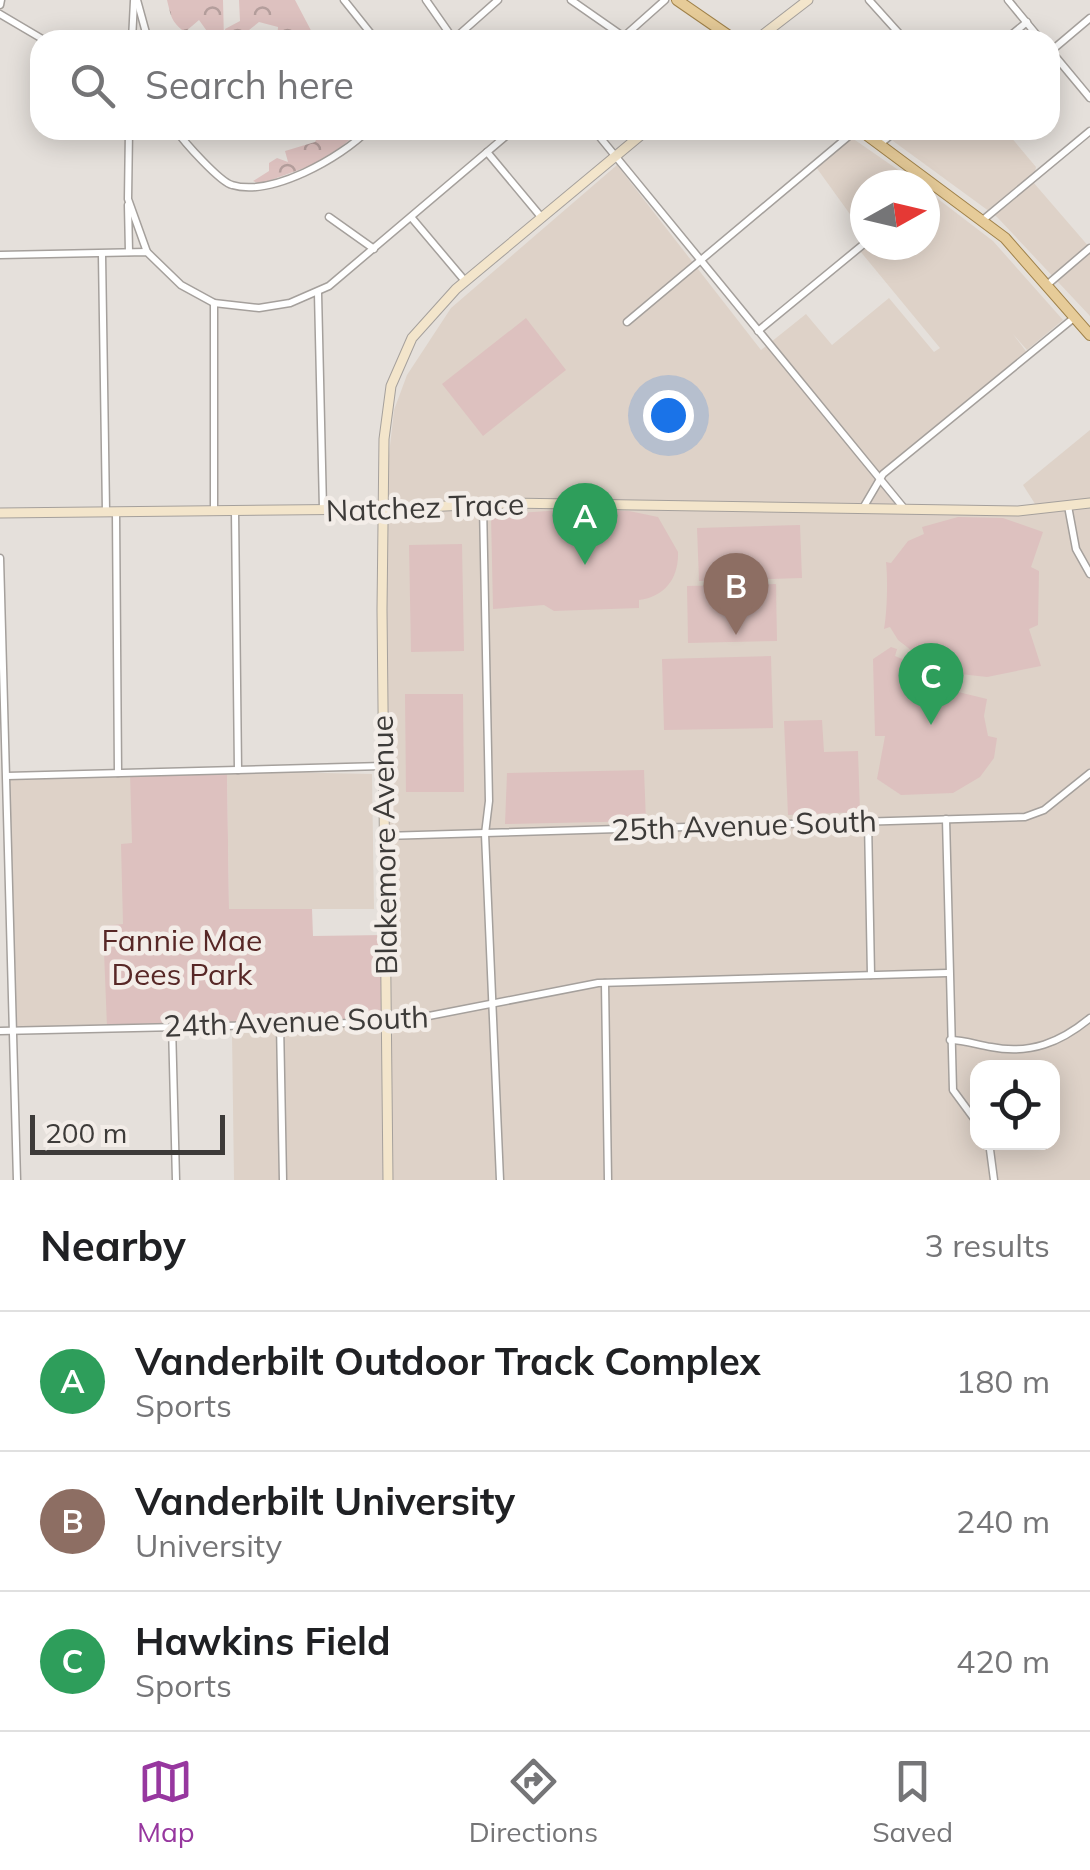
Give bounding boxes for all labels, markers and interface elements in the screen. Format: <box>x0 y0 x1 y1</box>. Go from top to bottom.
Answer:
search box <box>30 30 1060 140</box>
icon: search <box>65 58 120 113</box>
text: Search here <box>145 61 354 109</box>
north arrow <box>850 170 940 260</box>
your location <box>643 390 694 441</box>
pin: A <box>552 482 618 565</box>
street label: Natchez Trace <box>325 485 525 529</box>
pin: B <box>704 552 768 635</box>
pin: C <box>898 642 964 725</box>
street label: Blakemore Avenue <box>363 715 405 975</box>
street label: 25th Avenue South <box>611 801 877 849</box>
park label: Fannie Mae Dees Park <box>102 921 262 993</box>
street label: 24th Avenue South <box>163 997 429 1045</box>
map controls <box>970 1060 1060 1150</box>
button: locate <box>970 1060 1060 1150</box>
scale bar <box>30 1110 225 1154</box>
text: 200 m <box>45 1115 127 1150</box>
text: Nearby <box>40 1219 186 1272</box>
text: 3 results <box>925 1225 1050 1265</box>
text: Vanderbilt Outdoor Track Complex <box>135 1337 761 1385</box>
text: A <box>60 1361 85 1401</box>
text: 180 m <box>956 1361 1050 1401</box>
text: Sports <box>135 1385 232 1425</box>
text: Vanderbilt University <box>135 1477 515 1525</box>
text: B <box>61 1501 84 1541</box>
text: 240 m <box>956 1501 1050 1541</box>
text: University <box>135 1525 282 1565</box>
text: Hawkins Field <box>135 1617 391 1665</box>
text: C <box>62 1641 83 1681</box>
text: 420 m <box>956 1641 1050 1681</box>
text: Sports <box>135 1665 232 1705</box>
tab: Map <box>137 1754 195 1849</box>
tab: Directions <box>469 1754 598 1849</box>
tab: Saved <box>872 1754 953 1849</box>

